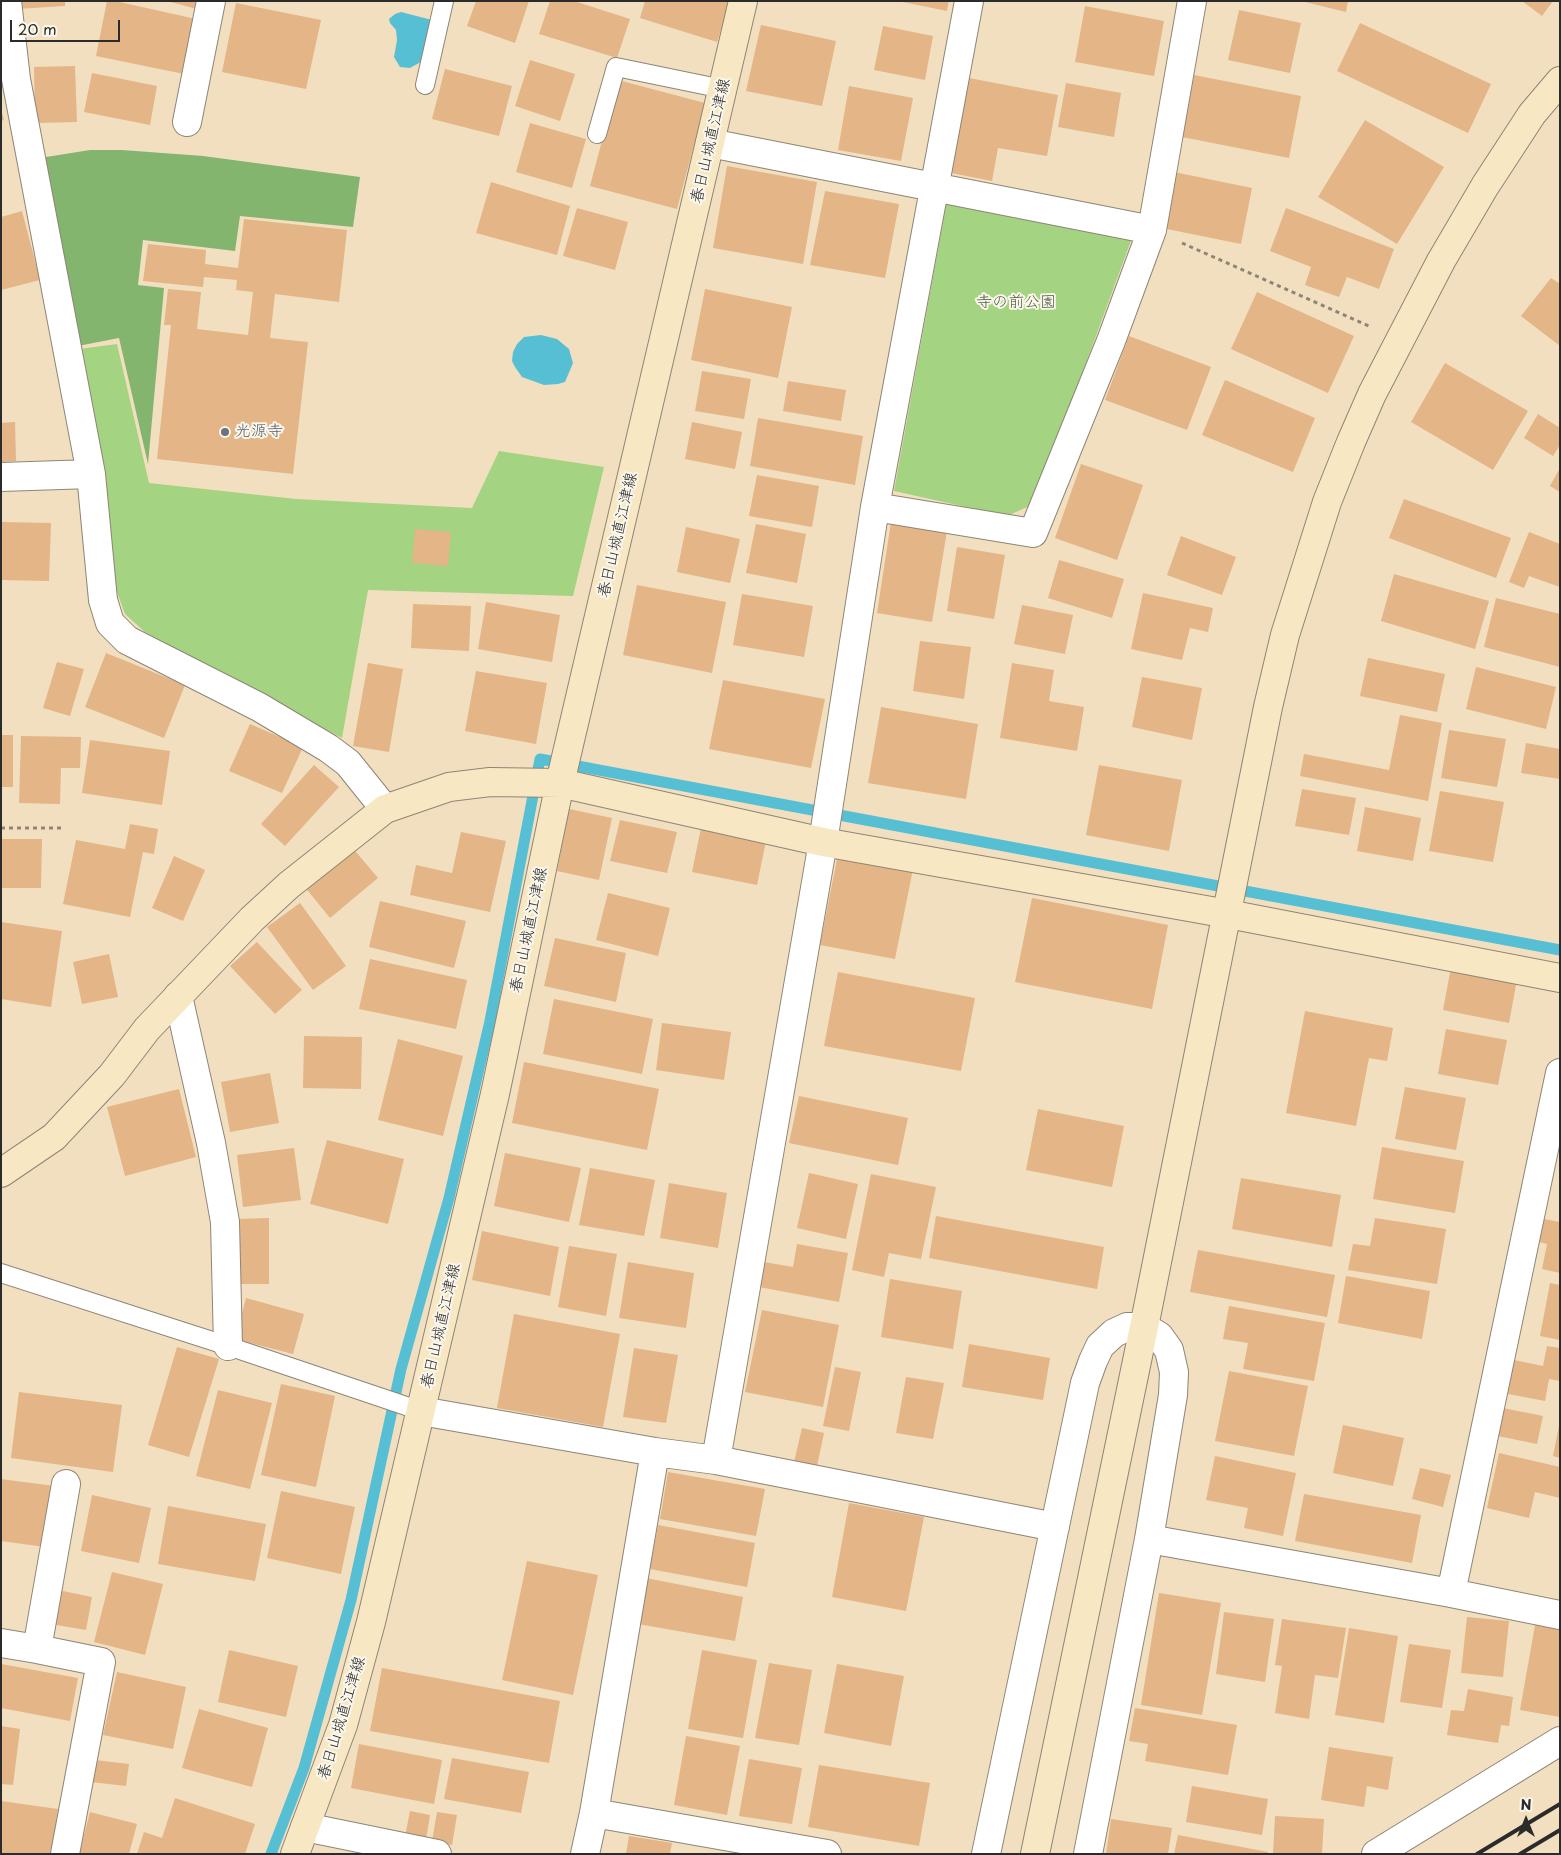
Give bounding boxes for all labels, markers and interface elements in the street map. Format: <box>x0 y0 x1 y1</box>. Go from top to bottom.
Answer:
scale bar <box>12 10 122 42</box>
text: 20 m <box>18 17 57 40</box>
street label: 春日山城直江津線 <box>687 76 735 206</box>
park label: 寺の前公園 <box>976 293 1056 313</box>
place label: 光源寺 <box>235 422 283 442</box>
marker: 光源寺 <box>219 426 231 438</box>
street label: 春日山城直江津線 <box>594 470 642 600</box>
street label: 春日山城直江津線 <box>506 865 552 995</box>
street label: 春日山城直江津線 <box>417 1261 465 1391</box>
street label: 春日山城直江津線 <box>314 1654 370 1782</box>
text: N <box>1520 1794 1532 1815</box>
north arrow <box>1501 1795 1551 1845</box>

